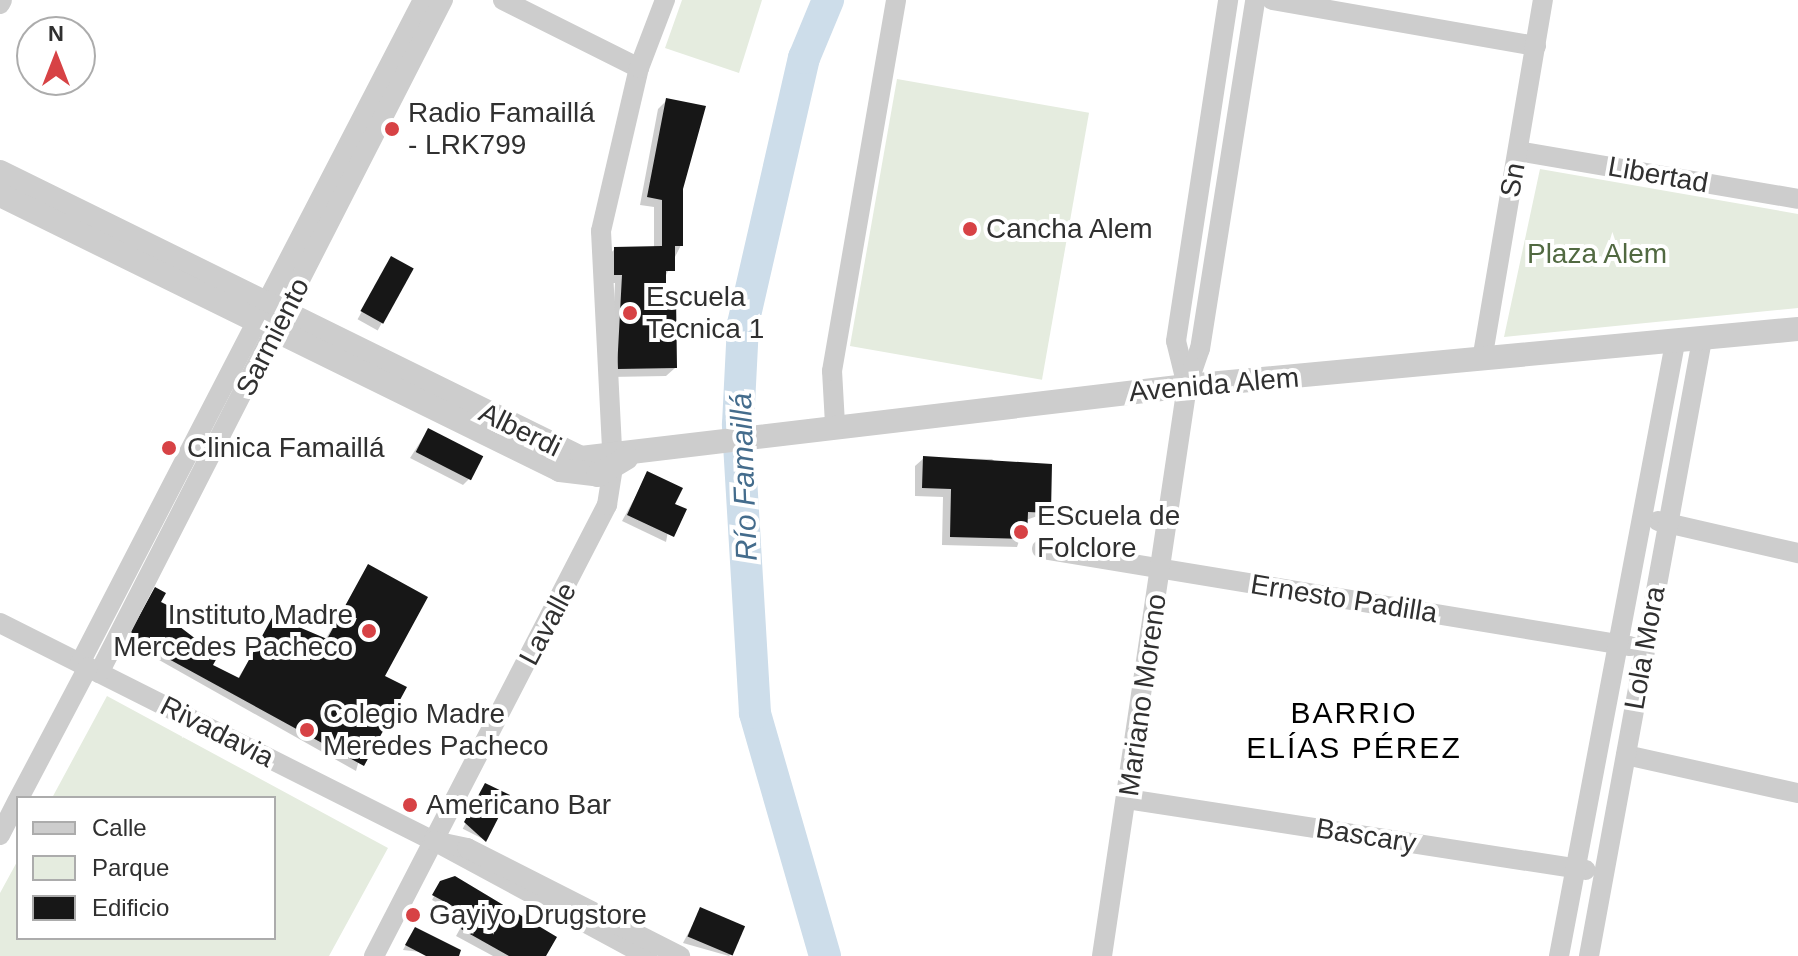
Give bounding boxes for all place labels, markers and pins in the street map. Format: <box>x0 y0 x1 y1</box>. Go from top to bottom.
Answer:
place label: Radio Famaillá - LRK799 <box>408 96 595 162</box>
marker: Radio Famaillá - LRK799 <box>383 120 401 138</box>
place label: Cancha Alem <box>986 212 1154 246</box>
marker: Cancha Alem <box>961 220 979 238</box>
place label: Escuela Tecnica 1 <box>646 280 764 346</box>
marker: Escuela Tecnica 1 <box>621 304 639 322</box>
place label: Clinica Famaillá <box>187 431 385 465</box>
marker: Clinica Famaillá <box>158 437 180 459</box>
place label: EScuela de Folclore <box>1037 499 1180 565</box>
marker: EScuela de Folclore <box>1012 523 1030 541</box>
place label: Instituto Madre Mercedes Pacheco <box>113 598 353 664</box>
marker: Instituto Madre Mercedes Pacheco <box>360 622 378 640</box>
place label: Colegio Madre Meredes Pacheco <box>323 697 549 763</box>
marker: Colegio Madre Meredes Pacheco <box>298 721 316 739</box>
place label: Americano Bar <box>426 788 611 822</box>
marker: Americano Bar <box>401 796 419 814</box>
place label: Gayiyo Drugstore <box>429 898 647 932</box>
marker: Gayiyo Drugstore <box>404 906 422 924</box>

